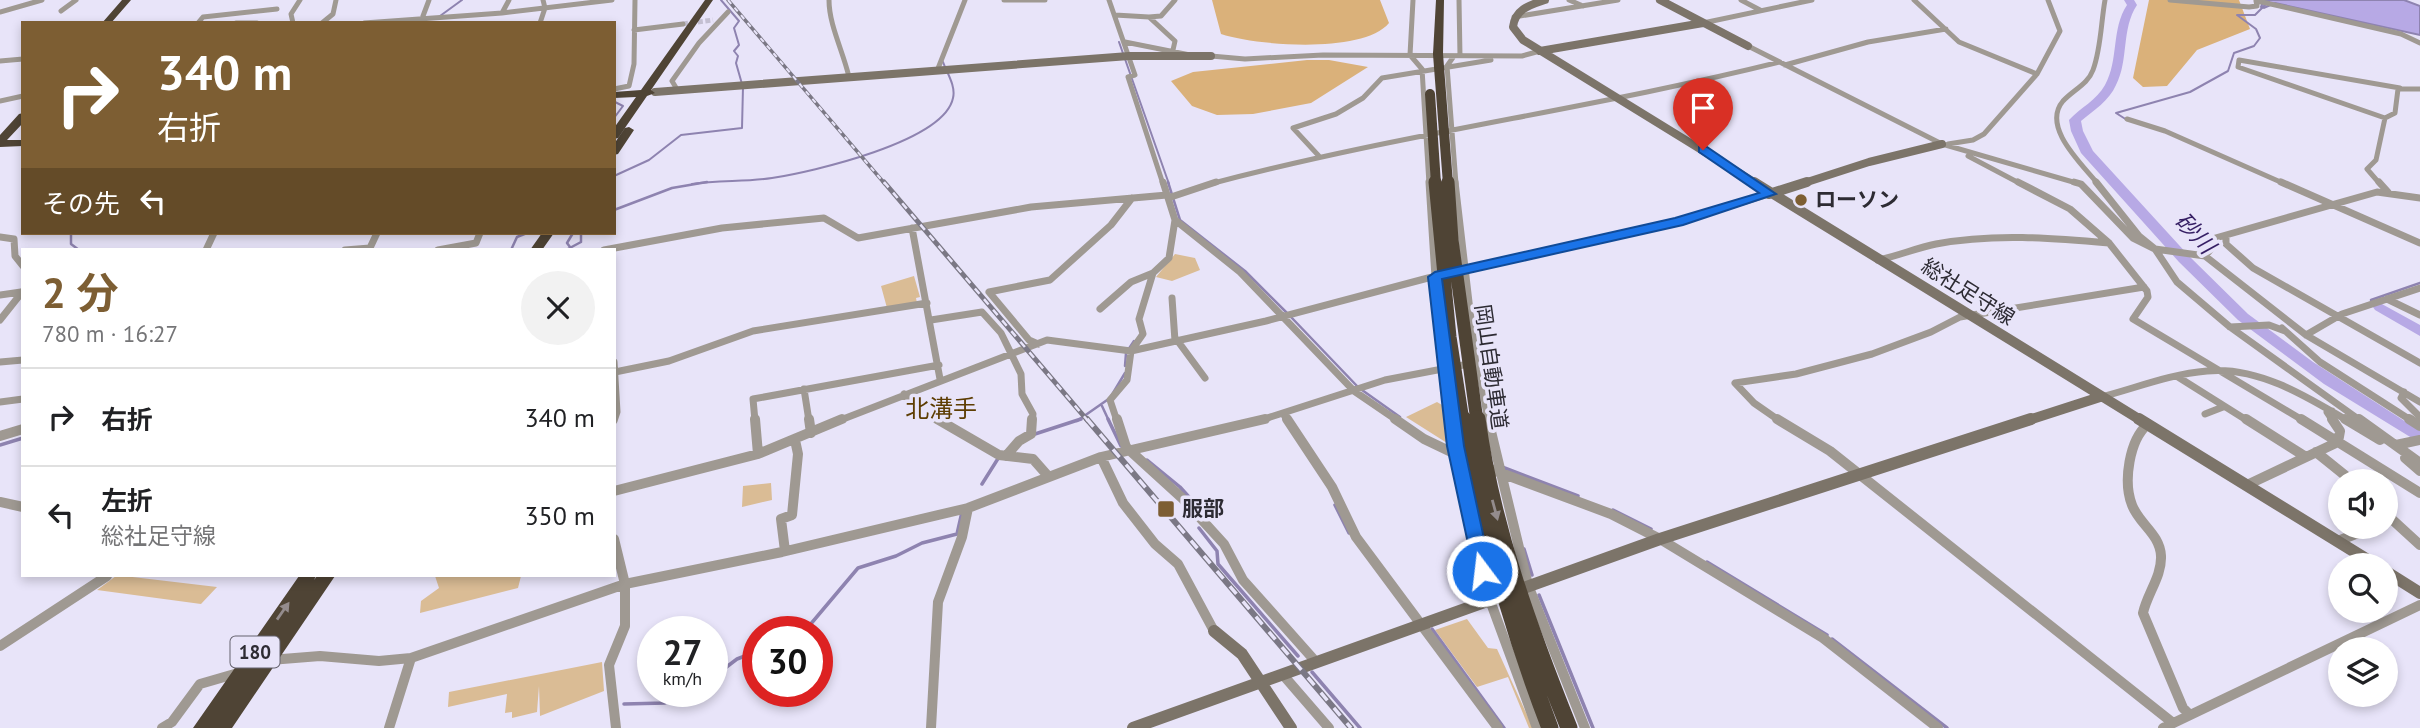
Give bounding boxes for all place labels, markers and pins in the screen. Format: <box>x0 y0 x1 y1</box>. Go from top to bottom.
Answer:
pin <box>1673 78 1733 150</box>
place label: ローソン <box>1815 186 1899 213</box>
marker: ローソン <box>1793 192 1809 208</box>
place label: 服部 <box>1182 495 1224 522</box>
marker: 服部 <box>1156 499 1176 519</box>

